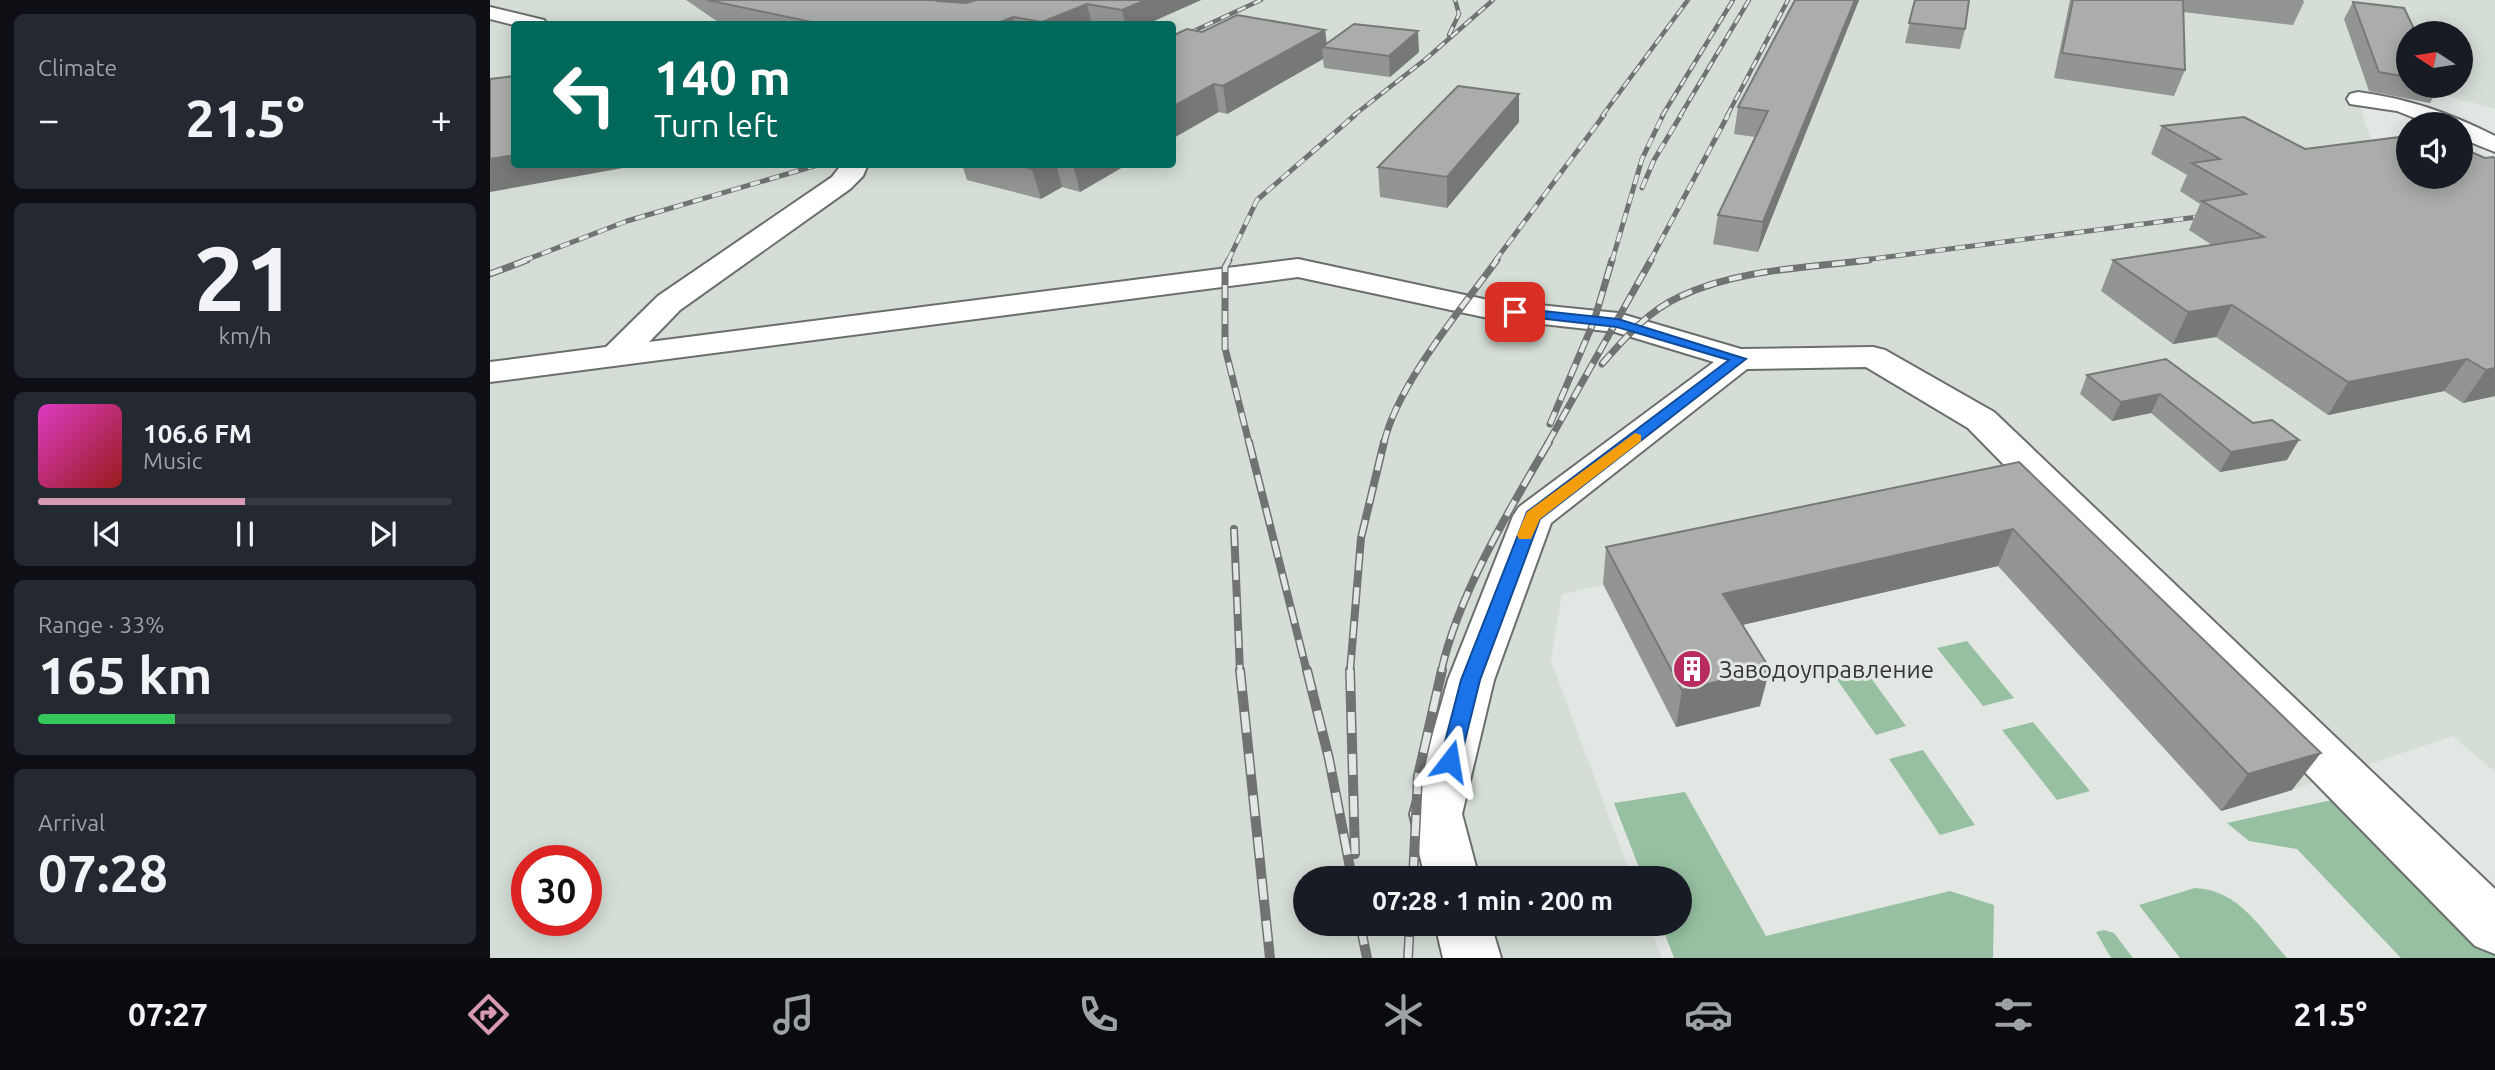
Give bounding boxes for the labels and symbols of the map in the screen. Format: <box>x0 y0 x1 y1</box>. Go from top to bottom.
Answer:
north arrow <box>2396 21 2473 98</box>
pin <box>1485 282 1545 342</box>
building icon: Заводоуправление <box>1671 648 1713 690</box>
place label: Заводоуправление <box>1719 656 1934 683</box>
position arrow <box>1413 724 1487 798</box>
speed limit sign: 30 <box>511 845 602 936</box>

